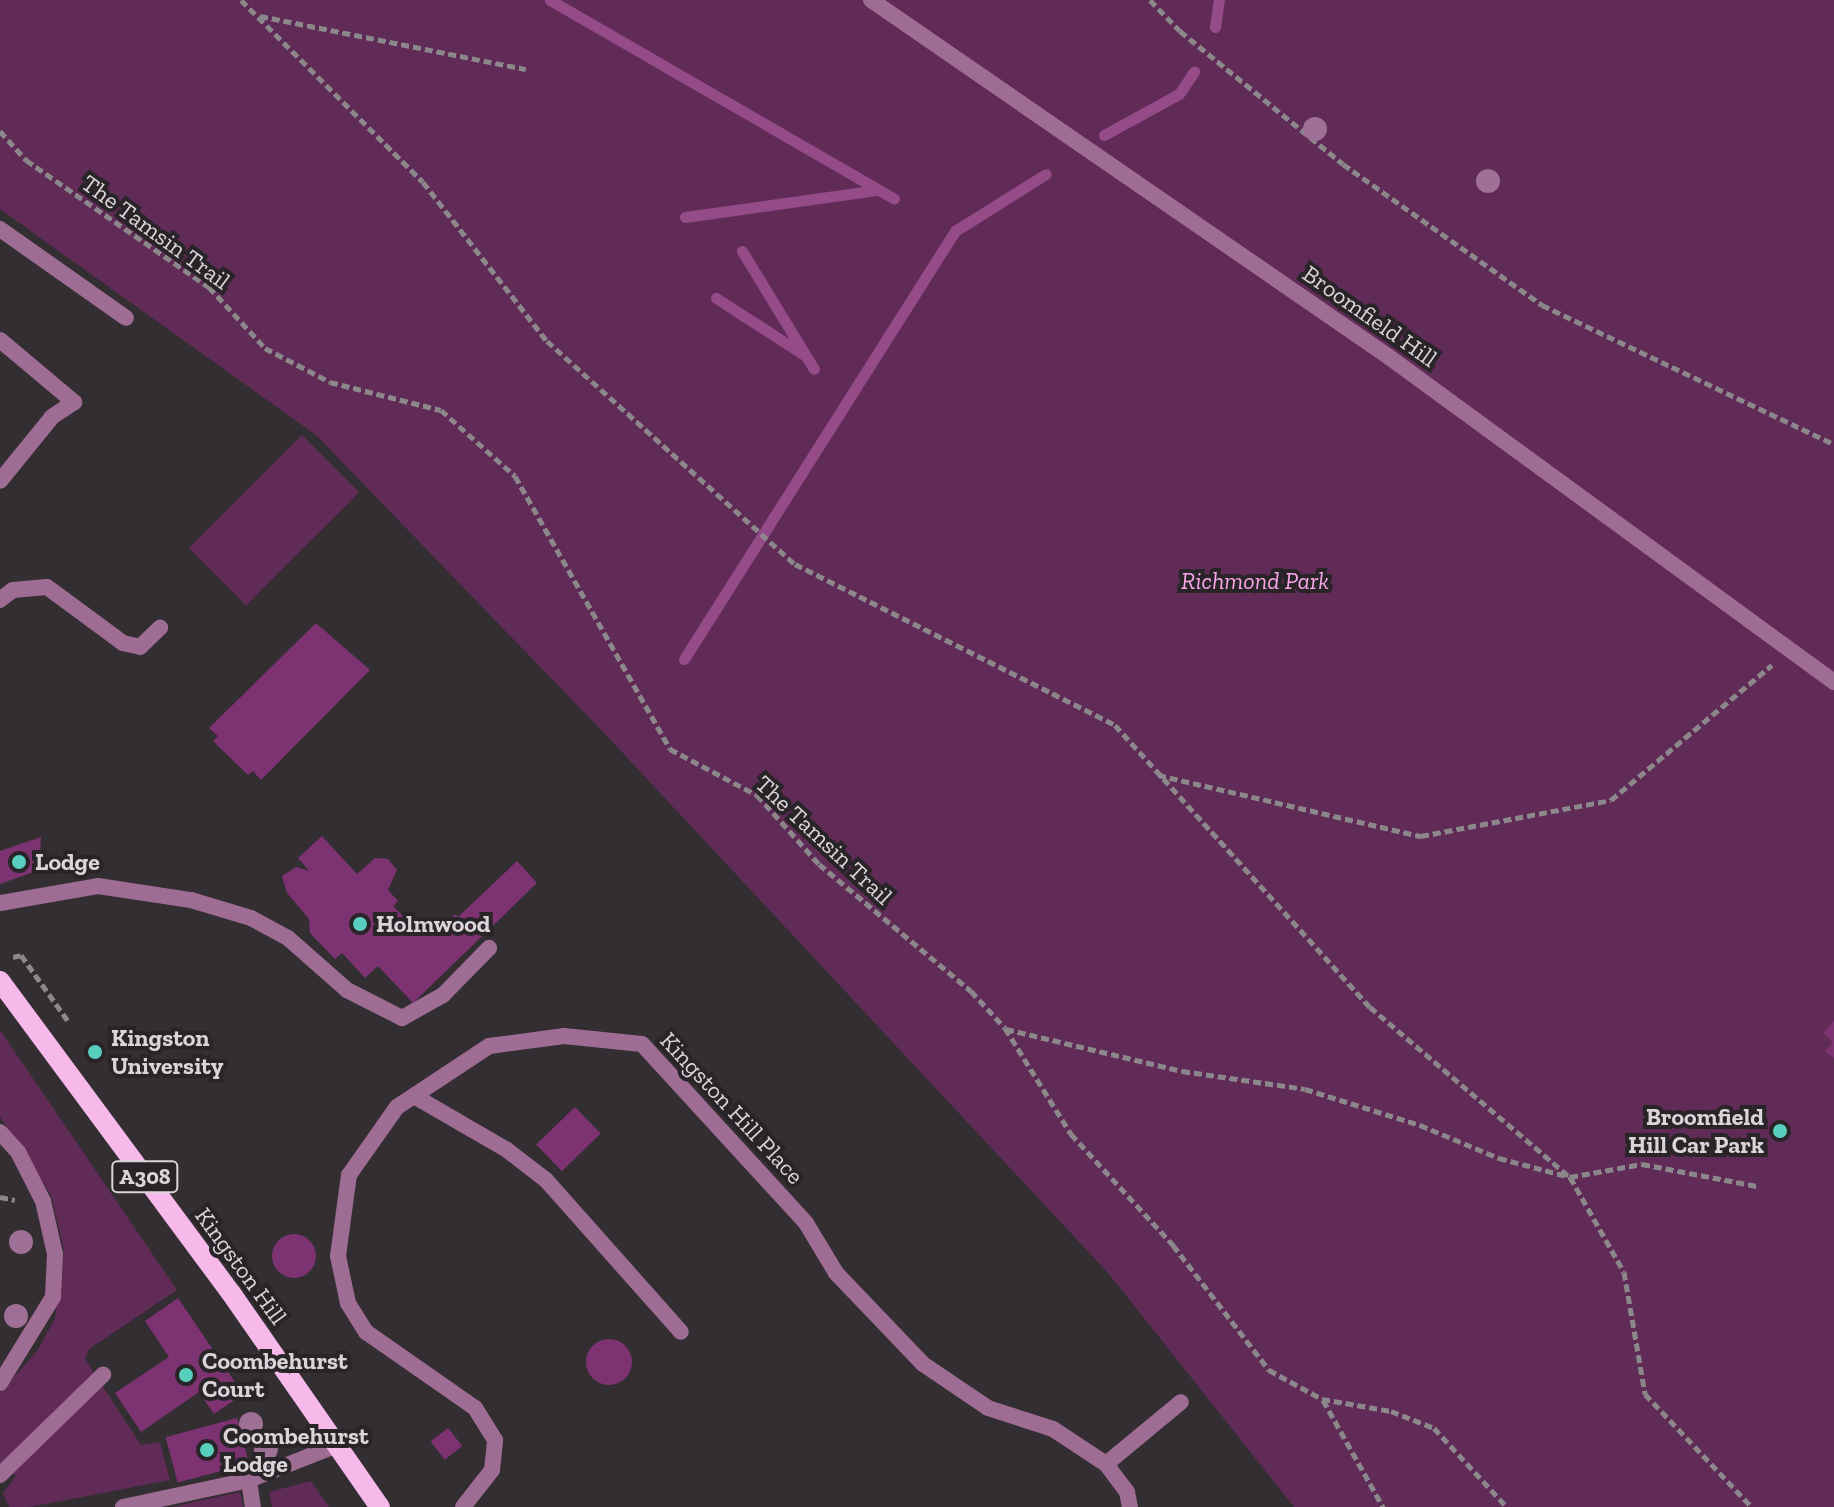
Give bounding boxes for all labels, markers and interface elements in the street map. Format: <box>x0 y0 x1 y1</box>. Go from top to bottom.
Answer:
street label: The Tamsin Trail <box>76 168 236 296</box>
street label: Broomfield Hill <box>1297 259 1443 373</box>
park label: Richmond Park <box>1181 567 1329 595</box>
street label: The Tamsin Trail <box>749 769 899 911</box>
place label: Lodge <box>35 848 100 876</box>
marker: Lodge <box>10 853 28 871</box>
place label: Holmwood <box>376 910 490 938</box>
marker: Holmwood <box>351 915 369 933</box>
place label: Kingston University <box>111 1024 223 1080</box>
street label: Kingston Hill Place <box>654 1026 810 1190</box>
marker: Kingston University <box>86 1043 104 1061</box>
place label: Broomfield Hill Car Park <box>1628 1103 1764 1159</box>
marker: Broomfield Hill Car Park <box>1771 1122 1789 1140</box>
road number: A308 <box>111 1159 179 1195</box>
street label: Kingston Hill <box>189 1202 293 1330</box>
place label: Coombehurst Court <box>202 1347 348 1403</box>
marker: Coombehurst Court <box>177 1366 195 1384</box>
place label: Coombehurst Lodge <box>223 1422 369 1478</box>
marker: Coombehurst Lodge <box>198 1441 216 1459</box>

